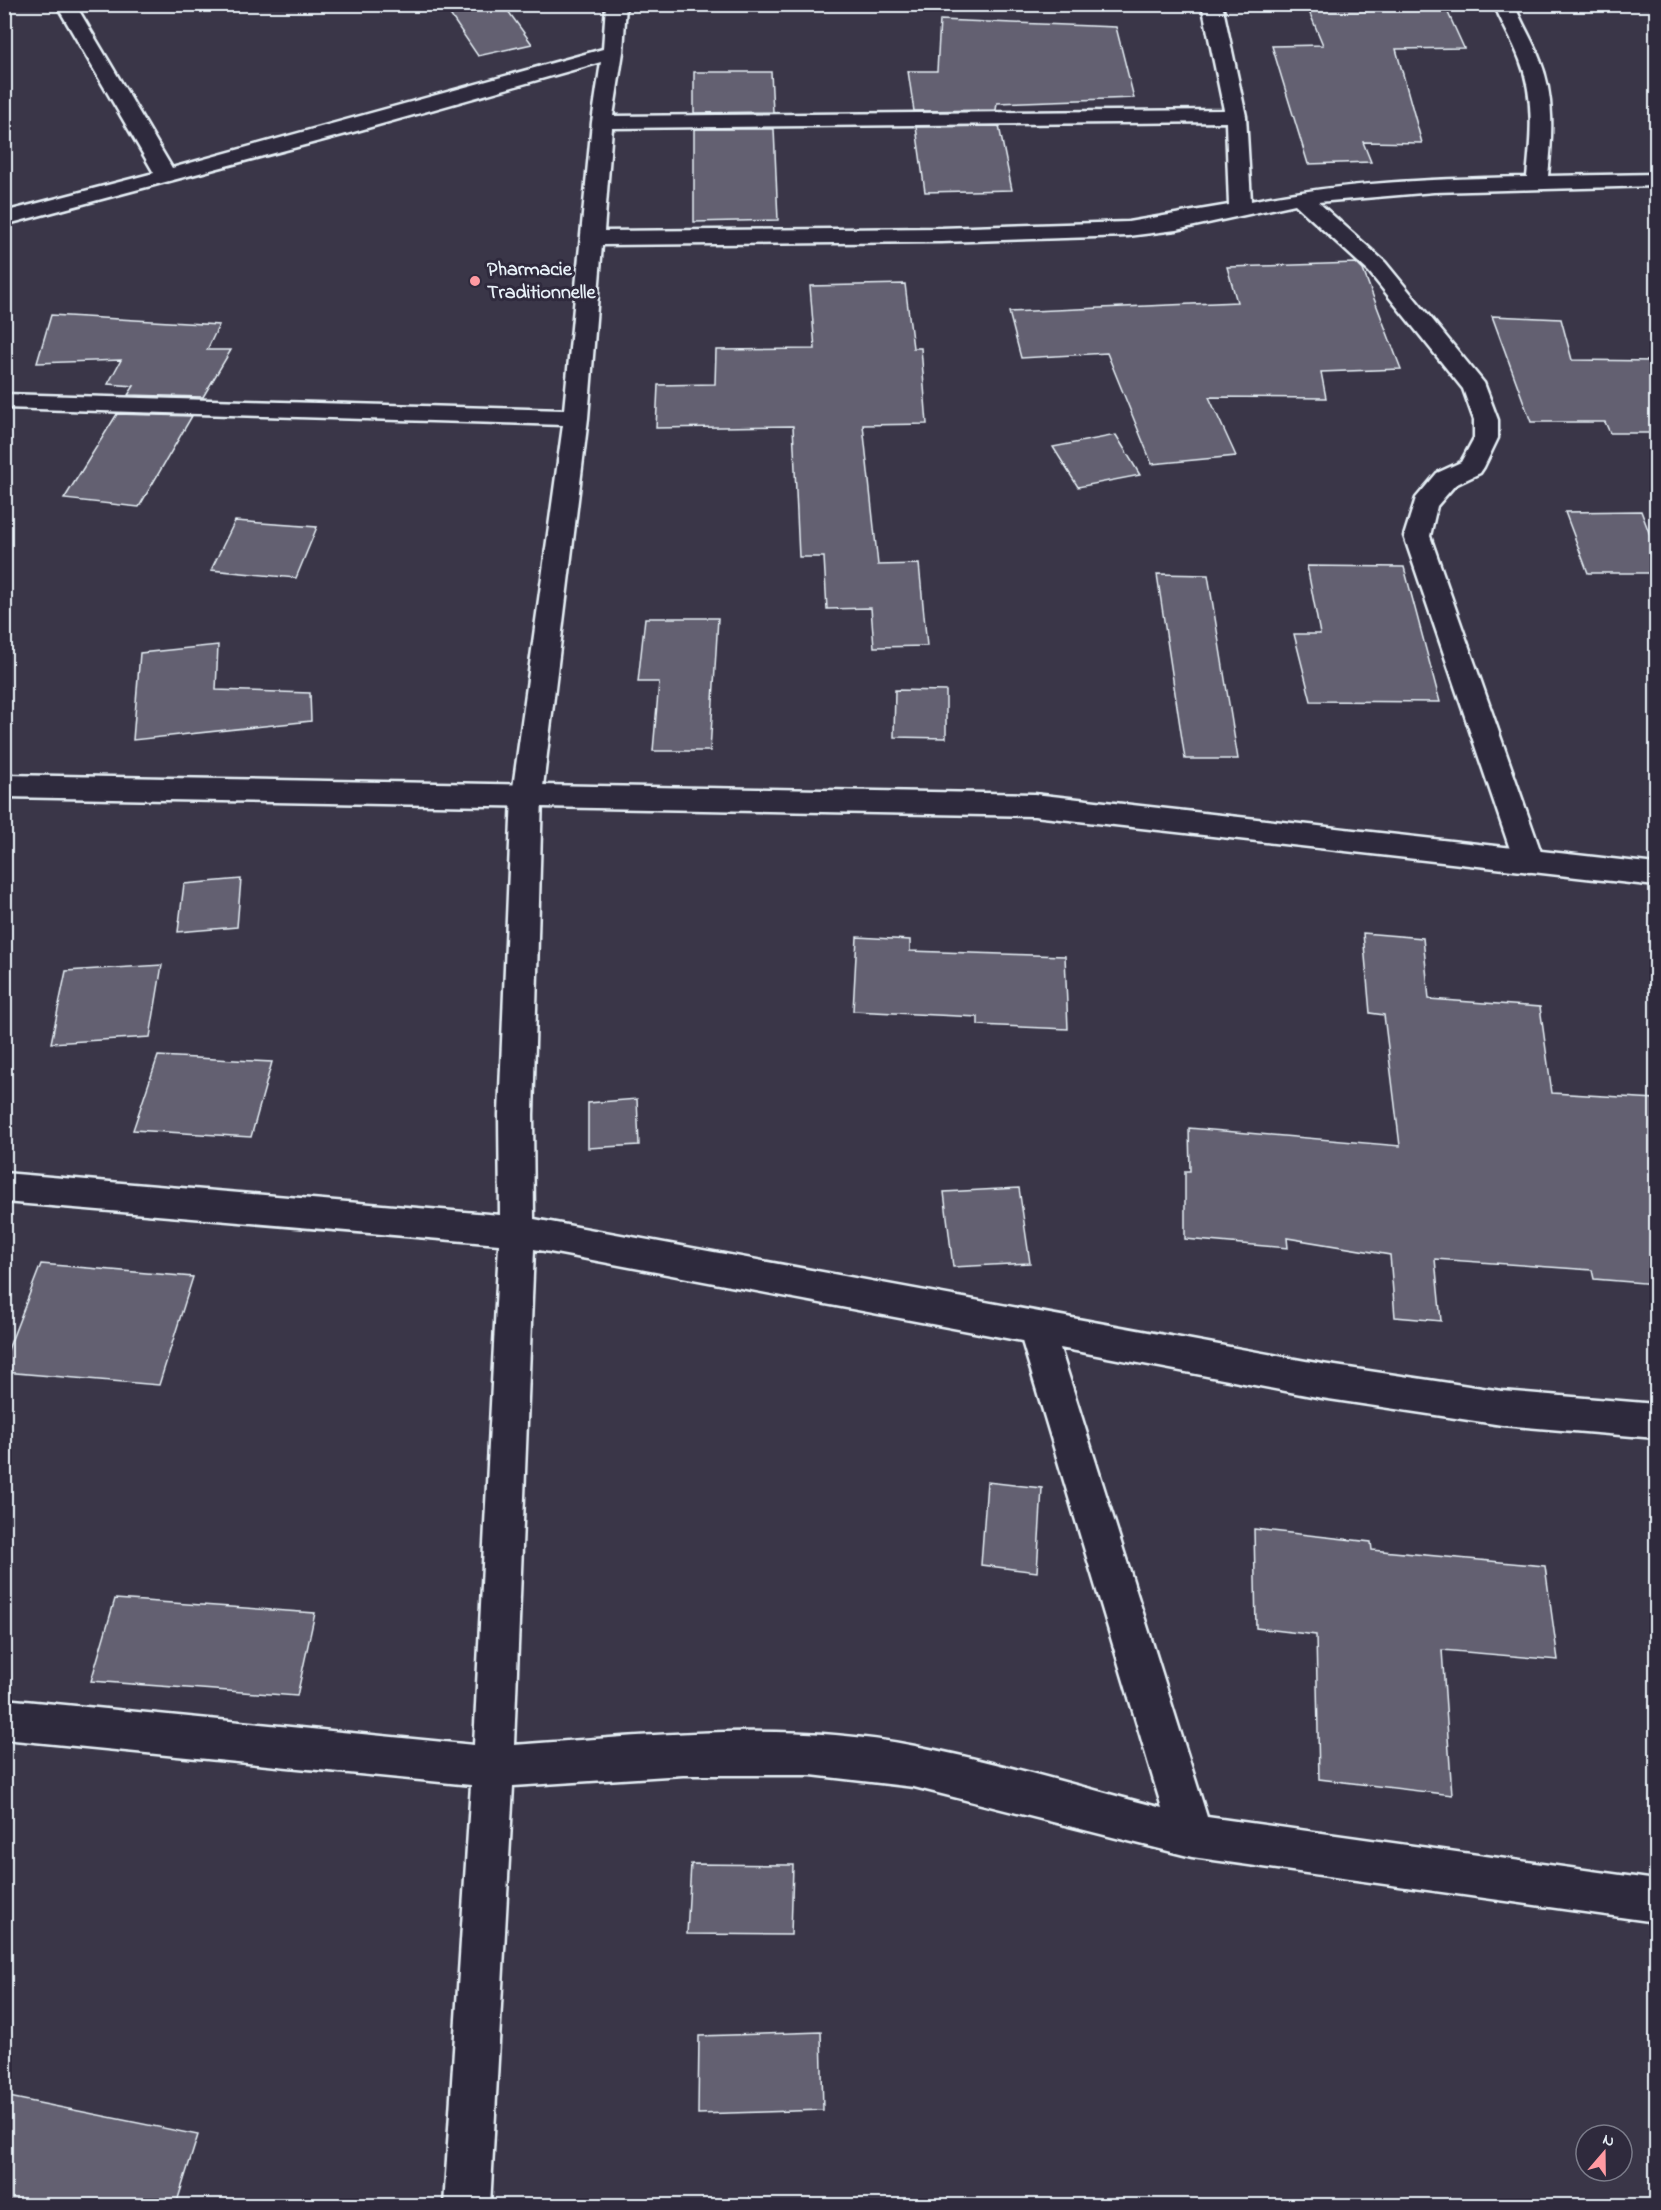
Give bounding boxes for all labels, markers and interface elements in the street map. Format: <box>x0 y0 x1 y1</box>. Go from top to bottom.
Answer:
place label: Pharmacie Traditionnelle <box>487 256 596 308</box>
marker: Pharmacie Traditionnelle <box>468 274 482 288</box>
north arrow <box>1574 2123 1634 2183</box>
text: N <box>1599 2128 1618 2154</box>

